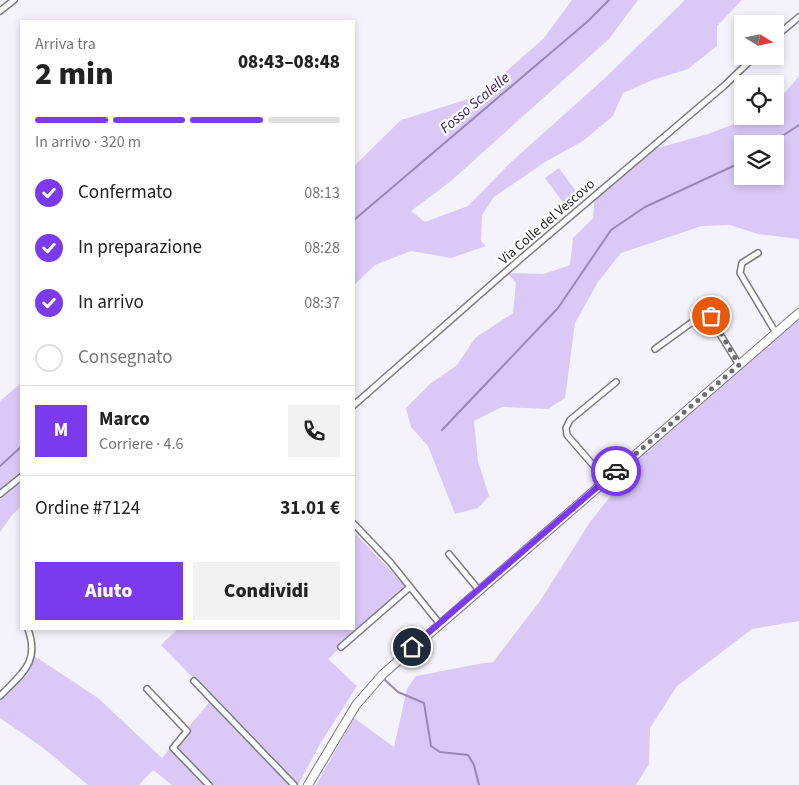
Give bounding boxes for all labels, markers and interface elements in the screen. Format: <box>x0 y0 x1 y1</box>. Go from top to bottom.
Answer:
north arrow <box>734 15 784 65</box>
map controls <box>734 15 784 185</box>
text: Arriva tra <box>35 33 96 55</box>
text: 08:43–08:48 <box>238 49 340 76</box>
text: 2 min <box>35 51 114 97</box>
water label: Fosso Scalelle <box>436 68 514 138</box>
button: locate <box>734 75 784 125</box>
text: In arrivo · 320 m <box>35 131 141 153</box>
button: layers <box>734 135 784 185</box>
street label: Via Colle del Vescovo <box>495 175 599 269</box>
icon: check <box>35 179 63 207</box>
text: Confermato <box>78 179 172 206</box>
text: 08:13 <box>304 182 340 204</box>
icon: check <box>35 234 63 262</box>
text: In preparazione <box>78 234 202 261</box>
text: 08:28 <box>304 237 340 259</box>
icon: check <box>35 289 63 317</box>
text: In arrivo <box>78 289 144 316</box>
text: 08:37 <box>304 292 340 314</box>
pin <box>690 295 732 337</box>
icon: bag <box>697 302 725 330</box>
text: Consegnato <box>78 344 172 371</box>
button: phone <box>288 405 340 457</box>
text: Marco <box>99 406 150 433</box>
text: M <box>54 417 68 444</box>
text: Corriere · 4.6 <box>99 433 183 455</box>
courier <box>591 446 641 496</box>
icon: car <box>602 457 630 485</box>
text: Ordine #7124 <box>35 495 140 522</box>
text: 31.01 € <box>280 495 340 522</box>
button: Aiuto <box>35 562 183 620</box>
button: Condividi <box>193 562 340 620</box>
pin <box>391 626 433 668</box>
icon: home <box>398 633 426 661</box>

